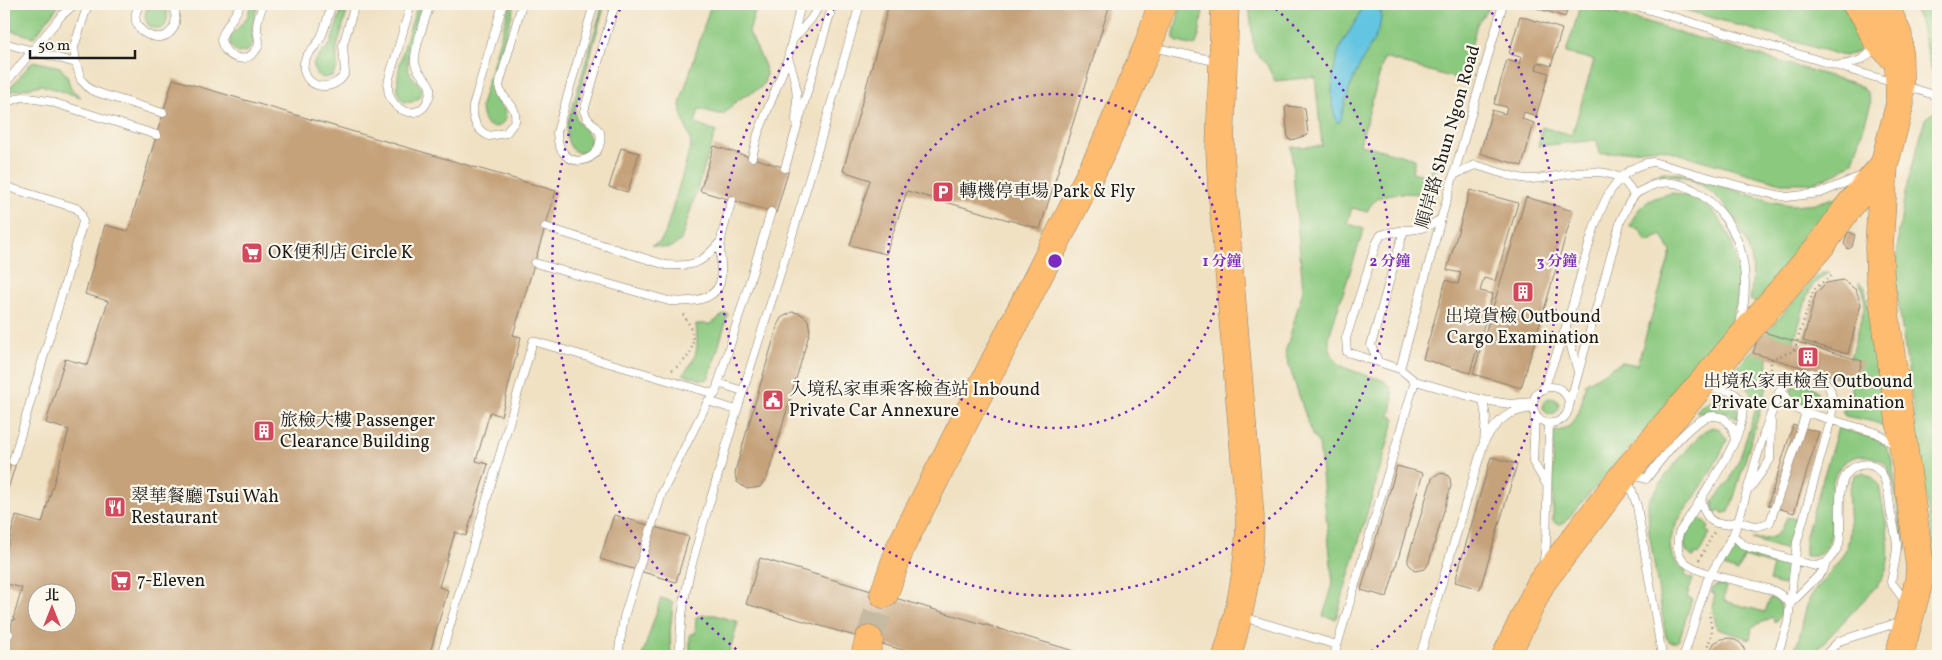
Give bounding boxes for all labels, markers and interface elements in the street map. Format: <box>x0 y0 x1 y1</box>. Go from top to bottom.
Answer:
scale bar <box>30 28 135 60</box>
text: 50 m <box>38 36 70 57</box>
street label: 順岸路 Shun Ngon Road <box>1411 42 1487 232</box>
parking icon: 轉機停車場 Park & Fly <box>931 180 955 204</box>
place label: 轉機停車場 Park & Fly <box>959 180 1135 205</box>
supermarket icon: OK便利店 Circle K <box>240 241 264 265</box>
place label: OK便利店 Circle K <box>268 241 413 266</box>
centre of rings <box>1046 252 1064 270</box>
text: 1 分鐘 <box>1202 252 1242 273</box>
text: 2 分鐘 <box>1370 252 1410 273</box>
text: 3 分鐘 <box>1537 252 1577 273</box>
building icon: 出境貨檢 Outbound Cargo Examination <box>1511 280 1535 304</box>
place label: 出境貨檢 Outbound Cargo Examination <box>1445 305 1601 351</box>
building icon: 出境私家車檢查 Outbound Private Car Examination <box>1796 345 1820 369</box>
place label: 出境私家車檢查 Outbound Private Car Examination <box>1703 370 1913 416</box>
place label: 入境私家車乘客檢查站 Inbound Private Car Annexure <box>789 378 1040 424</box>
public building icon: 入境私家車乘客檢查站 Inbound Private Car Annexure <box>761 388 785 412</box>
place label: 旅檢大樓 Passenger Clearance Building <box>280 409 435 455</box>
building icon: 旅檢大樓 Passenger Clearance Building <box>252 419 276 443</box>
place label: 翠華餐廳 Tsui Wah Restaurant <box>131 485 279 531</box>
restaurant icon: 翠華餐廳 Tsui Wah Restaurant <box>103 495 127 519</box>
supermarket icon: 7-Eleven <box>109 569 133 593</box>
place label: 7-Eleven <box>137 569 205 594</box>
north arrow <box>28 582 78 632</box>
text: 北 <box>45 587 59 606</box>

